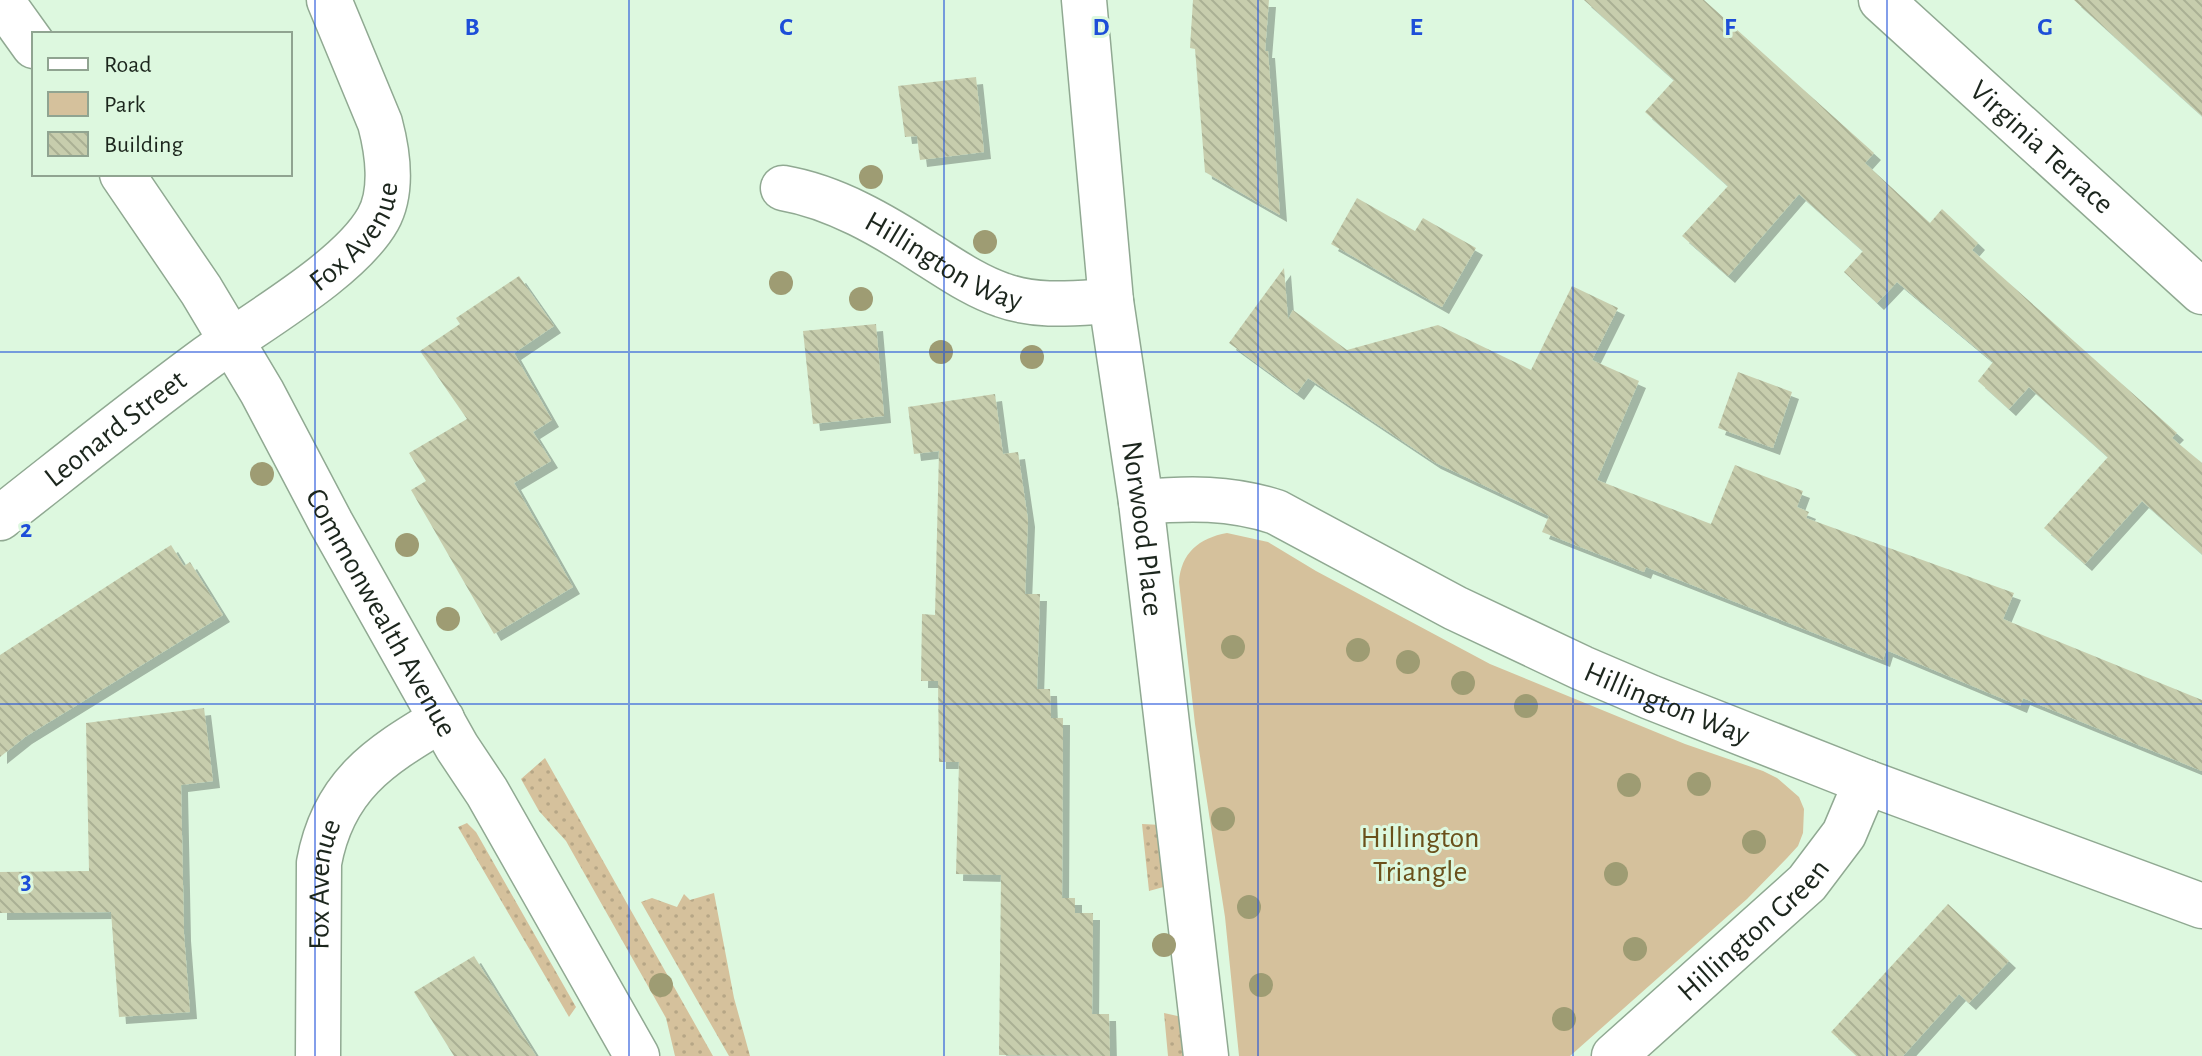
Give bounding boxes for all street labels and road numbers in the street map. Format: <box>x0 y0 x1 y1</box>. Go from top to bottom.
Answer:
street label: Virginia Terrace <box>1964 75 2119 220</box>
street label: Fox Avenue <box>304 181 404 297</box>
street label: Hillington Way <box>860 206 1025 316</box>
street label: Leonard Street <box>39 365 192 493</box>
street label: Norwood Place <box>1116 439 1168 618</box>
street label: Commonwealth Avenue <box>300 484 462 742</box>
street label: Hillington Way <box>1580 657 1754 751</box>
street label: Fox Avenue <box>305 815 347 950</box>
street label: Hillington Green <box>1672 854 1835 1007</box>

